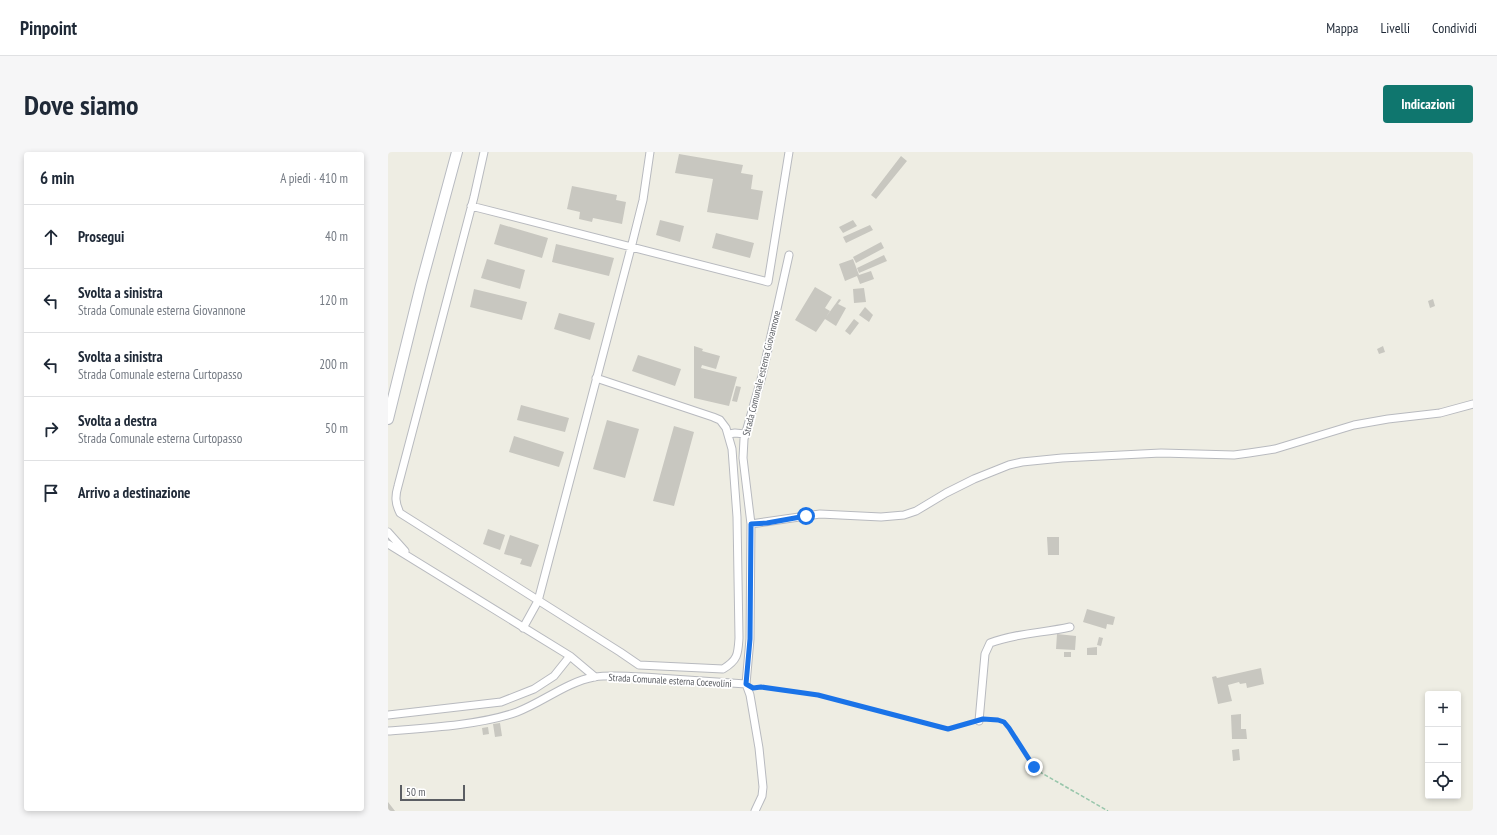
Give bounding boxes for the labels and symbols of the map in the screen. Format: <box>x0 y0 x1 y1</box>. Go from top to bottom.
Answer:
street label: Strada Comunale esterna Giovannone <box>740 309 783 437</box>
route start <box>797 507 815 525</box>
street label: Strada Comunale esterna Cocevolini <box>608 671 732 690</box>
route end <box>1025 758 1043 776</box>
scale bar <box>400 783 465 802</box>

